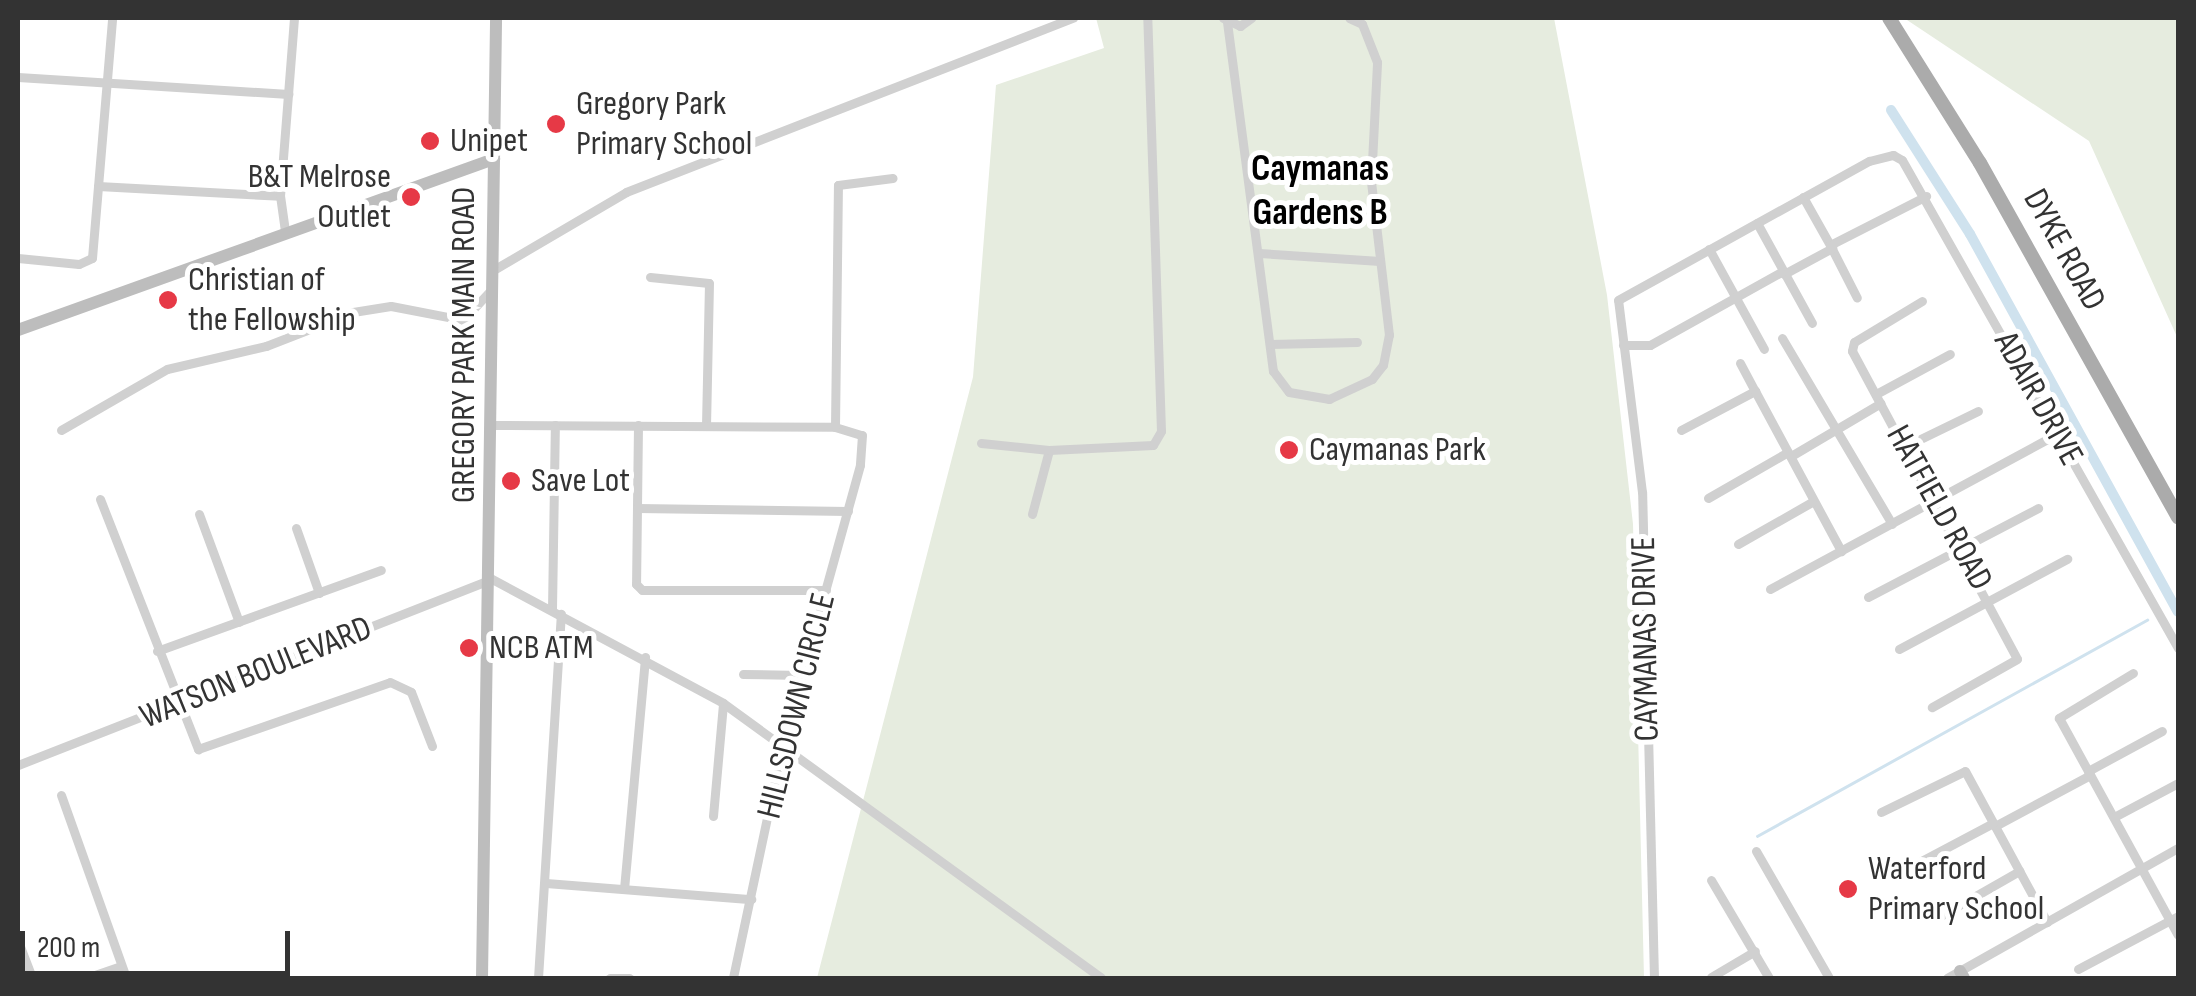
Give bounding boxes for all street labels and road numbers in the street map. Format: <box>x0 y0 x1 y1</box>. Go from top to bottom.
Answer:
street label: DYKE ROAD <box>2014 182 2114 318</box>
street label: GREGORY PARK MAIN ROAD <box>443 187 485 503</box>
street label: ADAIR DRIVE <box>1984 325 2092 473</box>
street label: HATFIELD ROAD <box>1877 418 2001 598</box>
street label: CAYMANAS DRIVE <box>1623 536 1669 742</box>
street label: HILLSDOWN CIRCLE <box>749 589 845 823</box>
street label: WATSON BOULEVARD <box>134 608 378 738</box>

